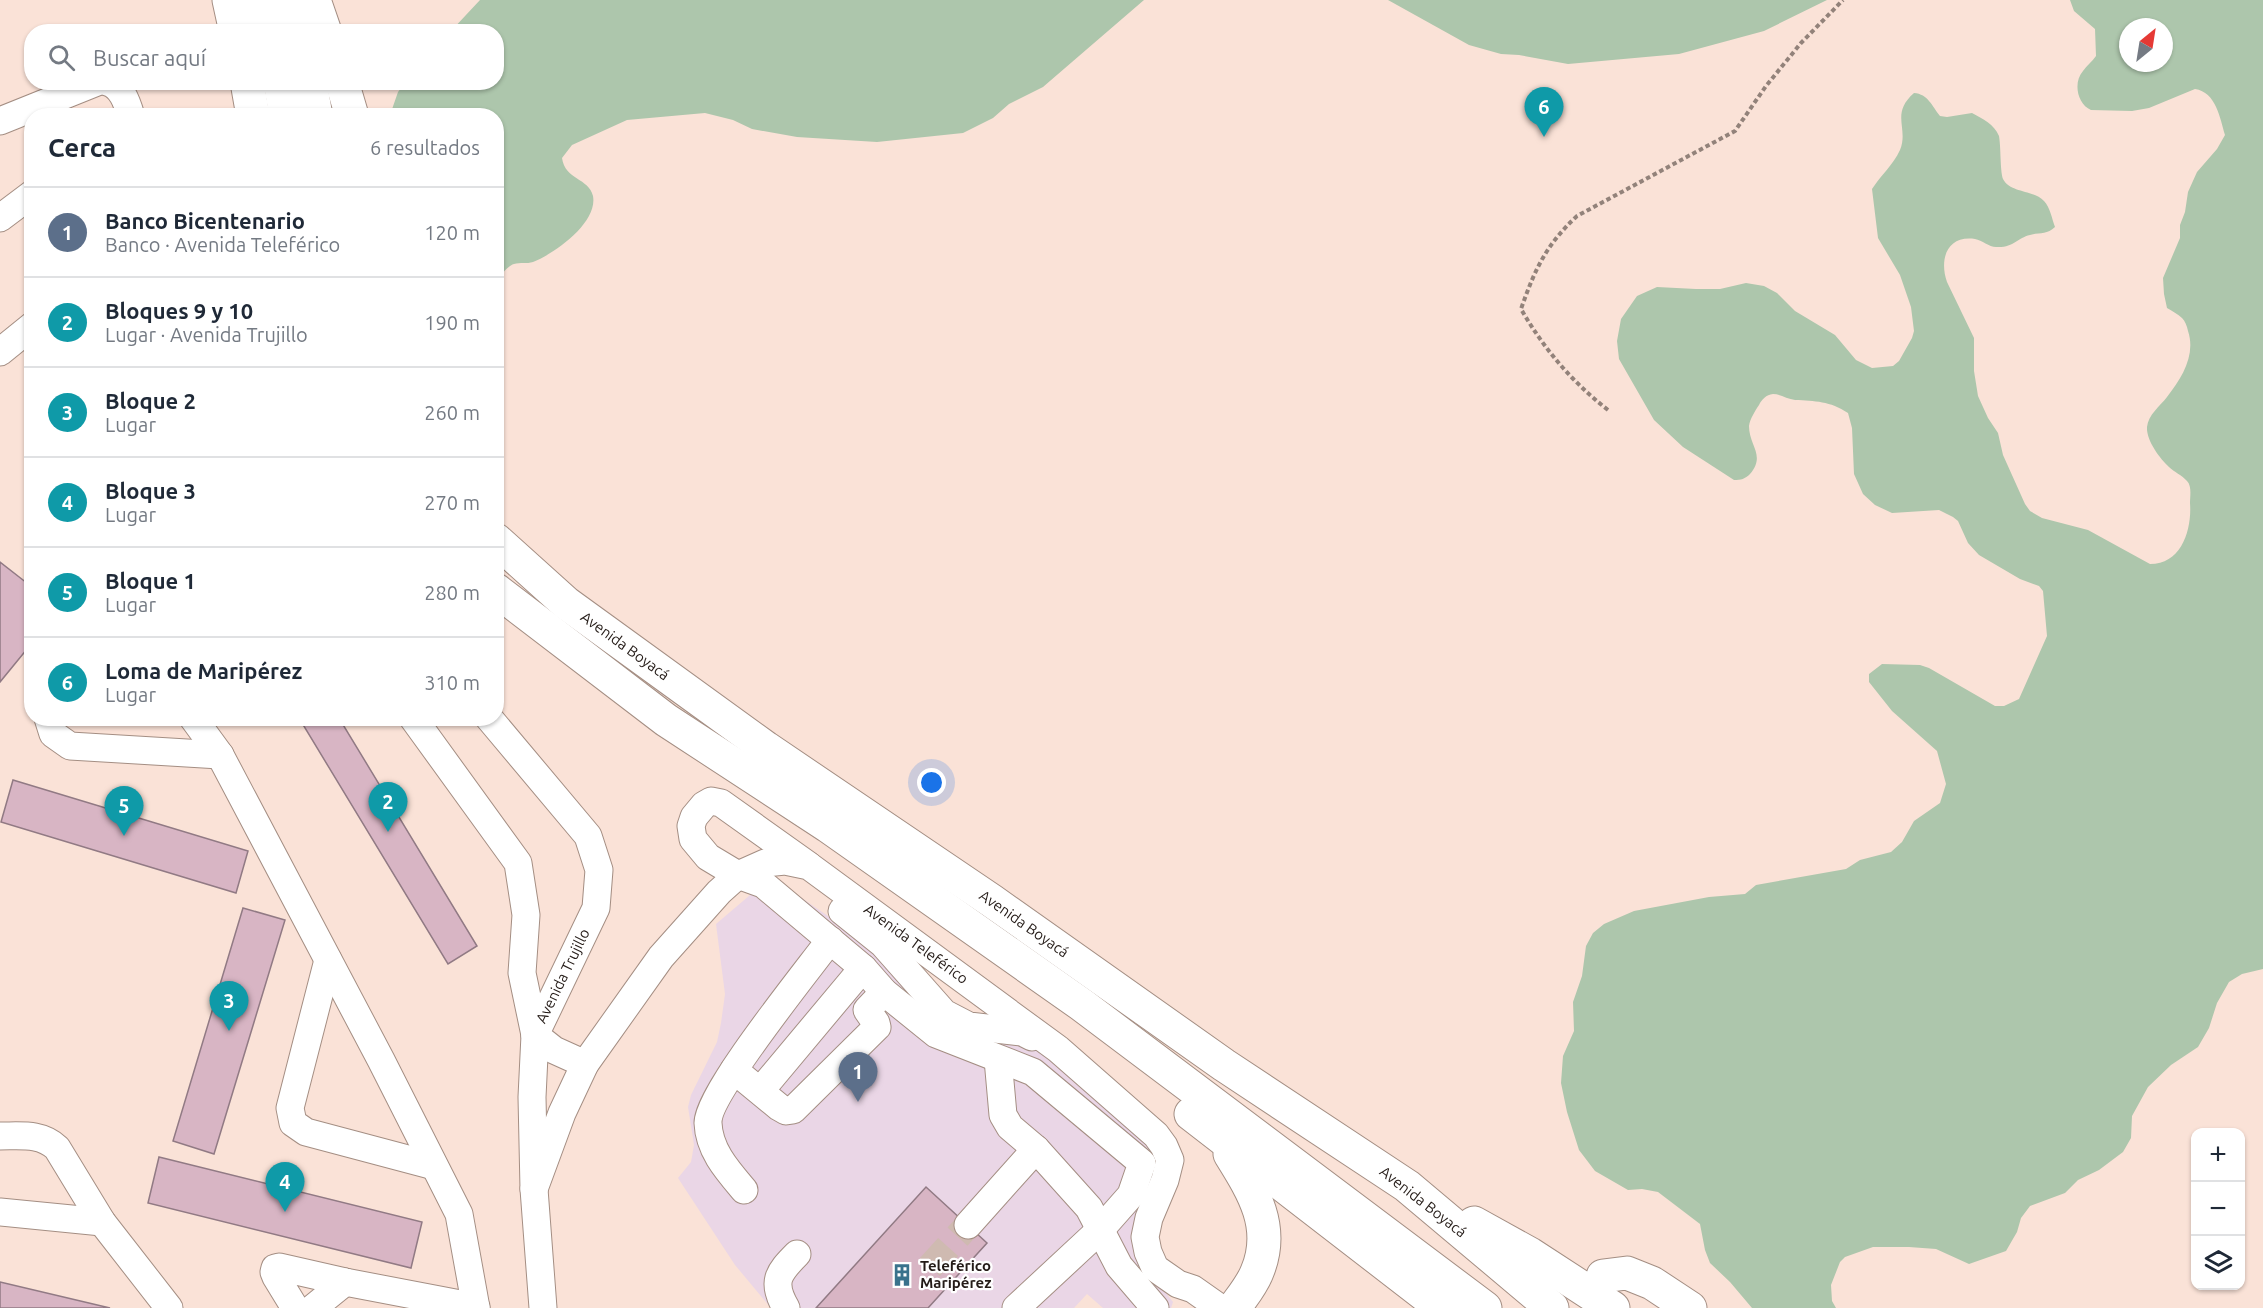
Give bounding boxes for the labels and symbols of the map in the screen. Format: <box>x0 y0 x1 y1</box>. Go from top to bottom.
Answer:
north arrow <box>2119 18 2173 72</box>
pin: 6 <box>1524 88 1564 137</box>
street label: Avenida Boyacá <box>578 608 673 683</box>
your location <box>917 768 946 797</box>
pin: 2 <box>368 782 408 832</box>
pin: 5 <box>104 786 144 836</box>
street label: Avenida Boyacá <box>976 886 1072 961</box>
street label: Avenida Teleférico <box>861 900 972 987</box>
street label: Avenida Trujillo <box>532 926 593 1026</box>
pin: 3 <box>210 982 248 1031</box>
pin: 1 <box>838 1052 878 1102</box>
pin: 4 <box>266 1162 304 1212</box>
street label: Avenida Boyacá <box>1377 1163 1470 1241</box>
place label: Teleférico Maripérez <box>920 1257 992 1291</box>
building icon: Teleférico Maripérez <box>889 1262 915 1288</box>

